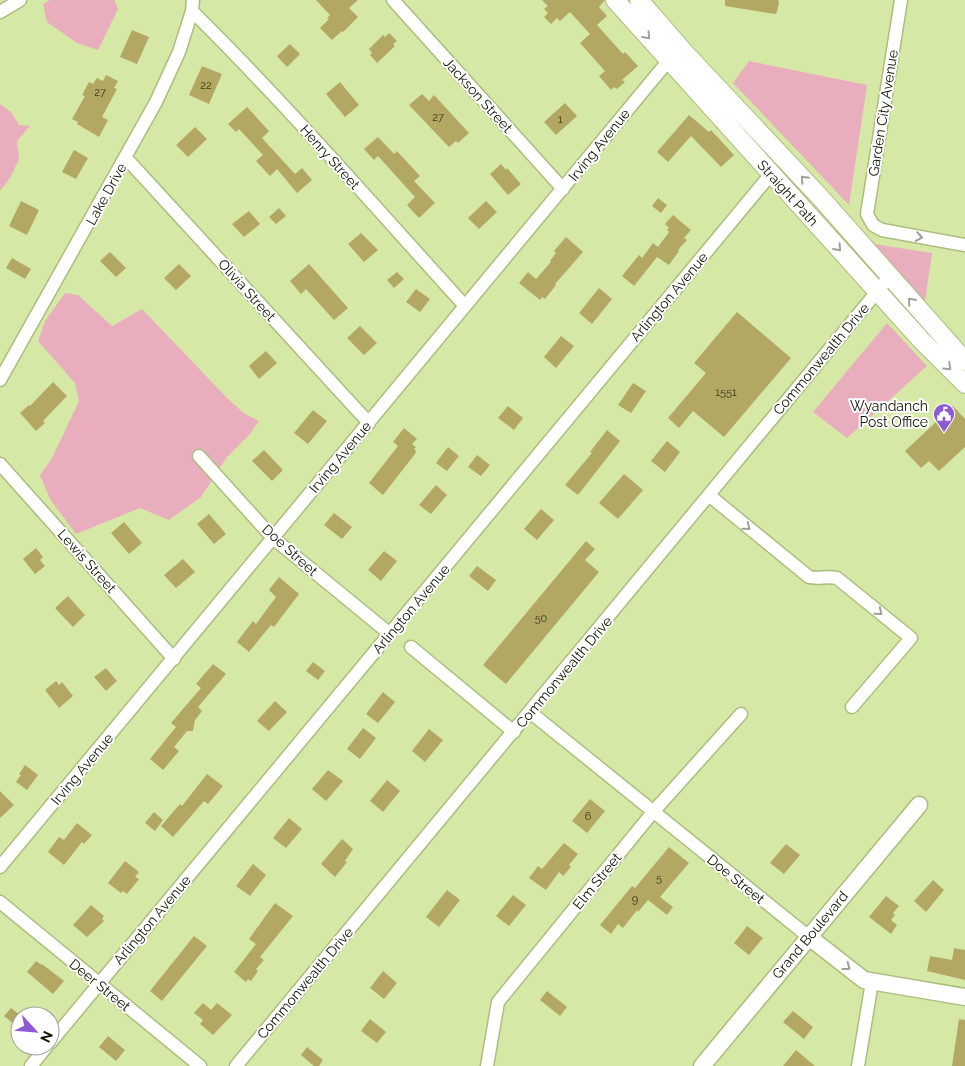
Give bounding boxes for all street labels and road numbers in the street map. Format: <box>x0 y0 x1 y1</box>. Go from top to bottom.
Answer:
street label: Garden City Avenue <box>865 49 901 177</box>
street label: Jackson Street <box>440 54 516 136</box>
street label: Irving Avenue <box>565 106 633 184</box>
street label: Henry Street <box>297 122 363 193</box>
street label: Straight Path <box>754 157 822 229</box>
street label: Lake Drive <box>83 160 129 228</box>
street label: Arlington Avenue <box>627 249 711 345</box>
street label: Olivia Street <box>215 256 279 325</box>
street label: Commonwealth Drive <box>770 300 872 418</box>
street label: Irving Avenue <box>306 418 374 496</box>
street label: Doe Street <box>259 521 321 579</box>
street label: Lewis Street <box>54 526 120 596</box>
street label: Arlington Avenue <box>369 561 453 657</box>
street label: Commonwealth Drive <box>513 613 615 731</box>
street label: Irving Avenue <box>48 730 116 808</box>
street label: Elm Street <box>570 849 625 912</box>
street label: Doe Street <box>704 851 768 907</box>
street label: Arlington Avenue <box>110 872 194 968</box>
street label: Grand Boulevard <box>769 888 851 982</box>
street label: Commonwealth Drive <box>254 924 356 1042</box>
street label: Deer Street <box>66 956 134 1015</box>

